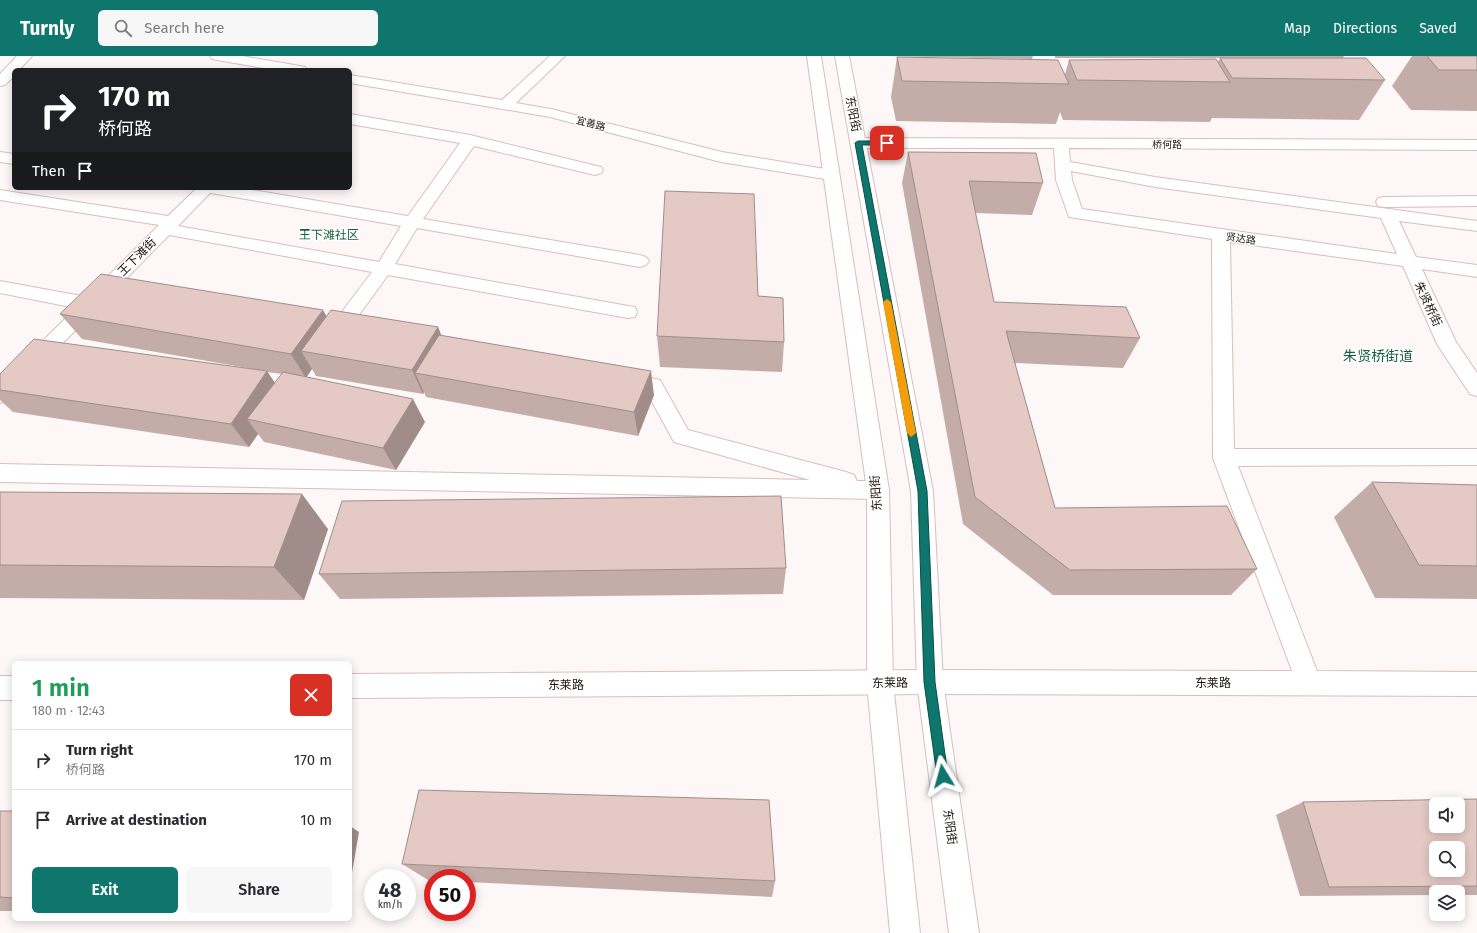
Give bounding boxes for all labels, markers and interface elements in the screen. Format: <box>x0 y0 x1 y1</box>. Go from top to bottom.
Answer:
search box <box>98 10 378 46</box>
text: Turnly <box>20 17 74 40</box>
icon: search <box>112 17 134 39</box>
text: Search here <box>144 19 224 37</box>
text: Map <box>1284 20 1311 37</box>
text: Directions <box>1333 20 1397 37</box>
text: Saved <box>1419 20 1457 37</box>
text: 170 m <box>98 80 170 113</box>
icon: right <box>32 84 84 136</box>
street label: 东阳街 <box>843 95 863 133</box>
street label: 宜善路 <box>575 114 607 134</box>
text: 桥何路 <box>98 118 152 140</box>
pin <box>870 126 904 160</box>
icon: arrive <box>876 132 898 154</box>
street label: 桥何路 <box>1152 139 1182 151</box>
icon: arrive <box>74 160 96 182</box>
text: Then <box>32 162 66 180</box>
district label: 王下滩社区 <box>299 228 359 242</box>
street label: 贤达路 <box>1225 231 1257 247</box>
street label: 王下滩街 <box>115 235 159 279</box>
street label: 朱贤桥街 <box>1412 279 1444 329</box>
district label: 朱贤桥街道 <box>1343 348 1413 365</box>
street label: 东阳街 <box>868 475 884 511</box>
text: 1 min <box>32 674 90 702</box>
button: close <box>290 674 332 716</box>
street label: 东莱路 <box>872 676 908 690</box>
street label: 东莱路 <box>1195 676 1231 690</box>
street label: 东莱路 <box>548 678 584 692</box>
text: 180 m · 12:43 <box>32 703 105 718</box>
text: Turn right <box>66 741 133 759</box>
icon: right <box>32 749 54 771</box>
text: 170 m <box>294 751 332 769</box>
position arrow <box>922 755 964 797</box>
text: 桥何路 <box>66 762 105 777</box>
map controls <box>1429 797 1465 921</box>
button: sound <box>1429 797 1465 833</box>
street label: 东阳街 <box>941 808 959 846</box>
icon: arrive <box>32 809 54 831</box>
text: Arrive at destination <box>66 811 207 829</box>
text: 10 m <box>300 811 332 829</box>
button: search <box>1429 841 1465 877</box>
button: Exit <box>32 867 178 913</box>
button: Share <box>186 867 332 913</box>
speed limit sign: 50 <box>424 869 476 921</box>
text: 48 <box>379 878 401 902</box>
button: layers <box>1429 885 1465 921</box>
text: km/h <box>378 899 402 911</box>

